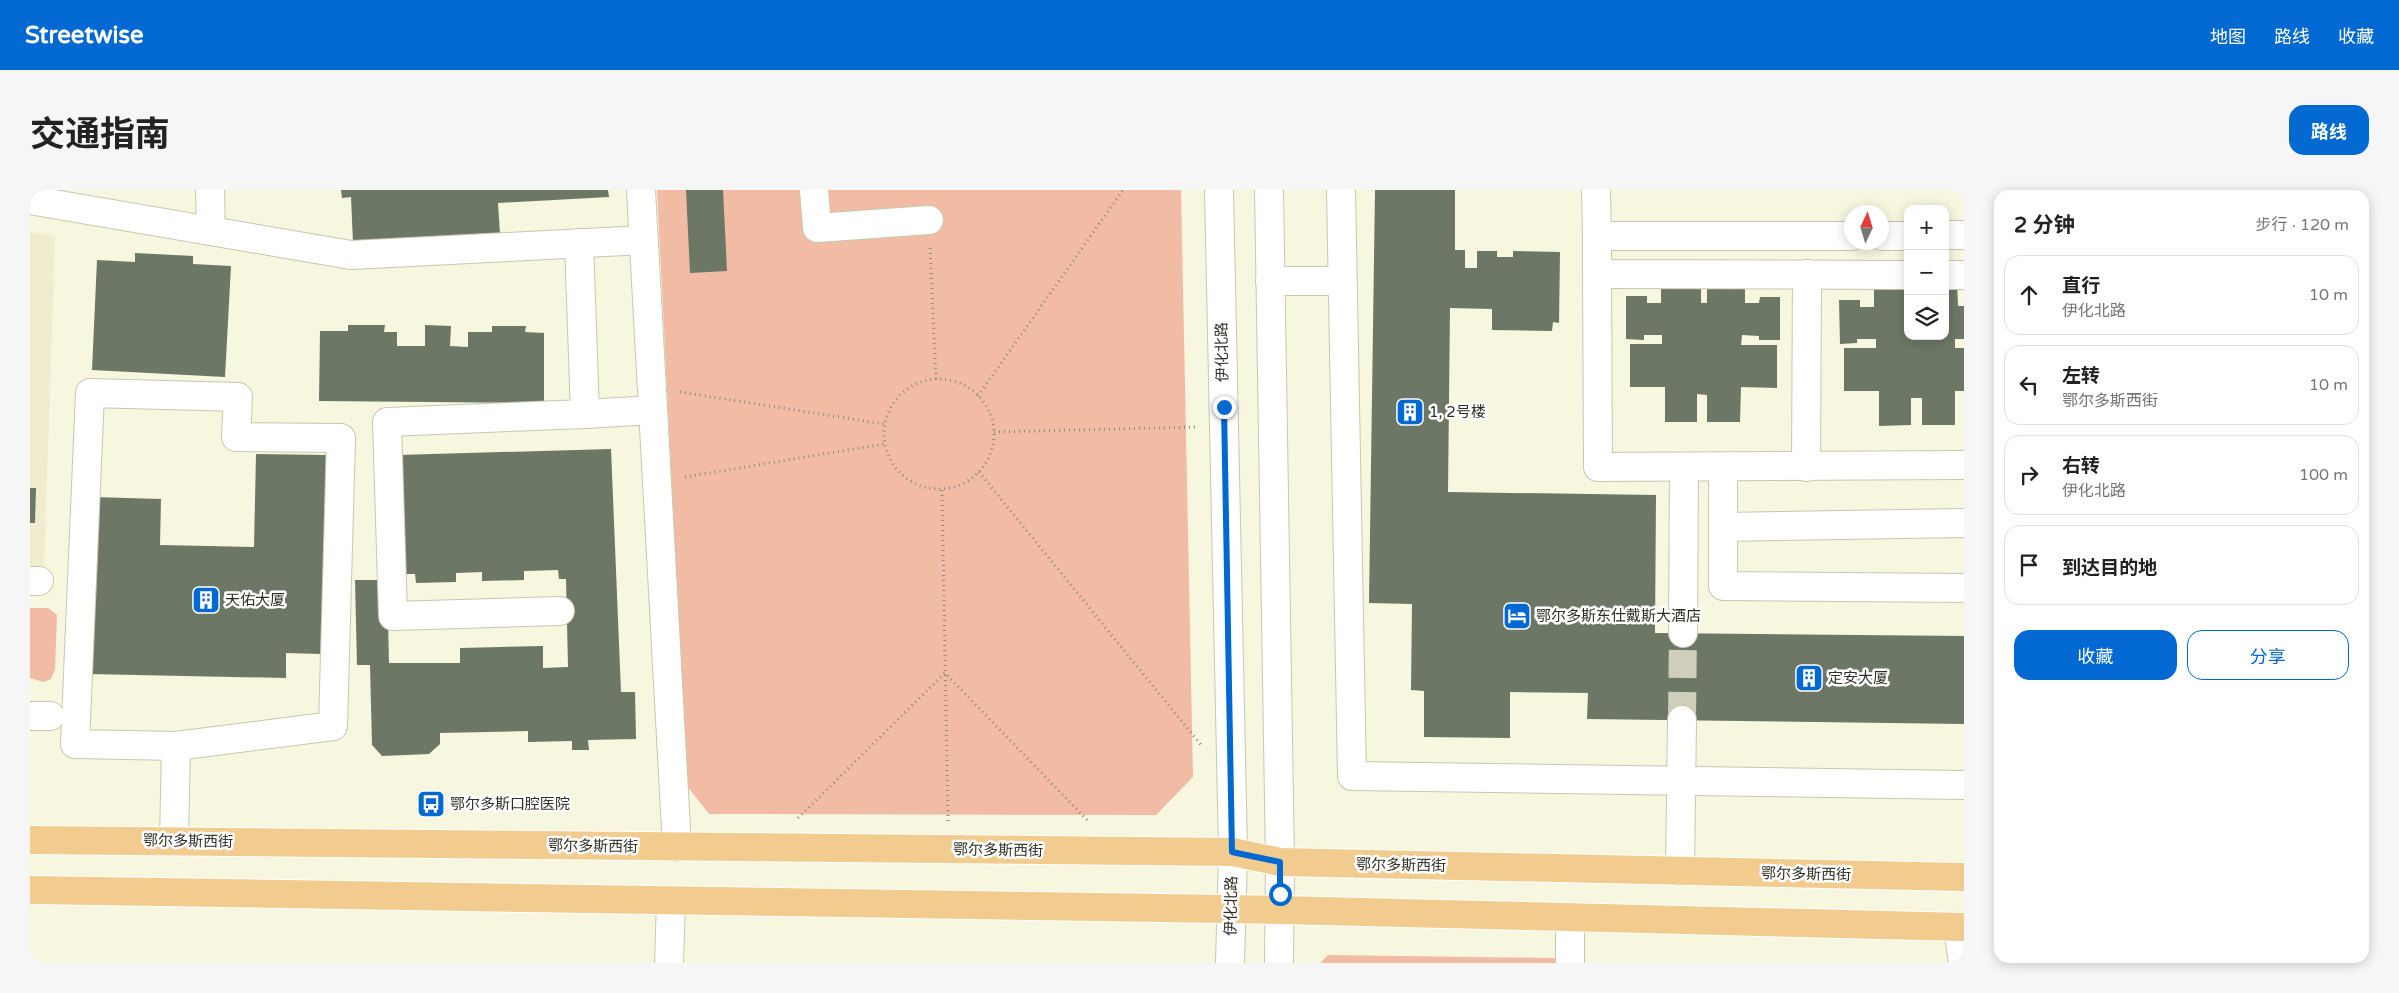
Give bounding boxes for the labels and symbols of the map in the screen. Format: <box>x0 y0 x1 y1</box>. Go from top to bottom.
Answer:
north arrow <box>1844 205 1889 250</box>
street label: 伊化北路 <box>1212 322 1232 382</box>
route end <box>1213 396 1236 419</box>
building icon: 1, 2号楼 <box>1395 397 1425 427</box>
place label: 1, 2号楼 <box>1429 403 1486 421</box>
building icon: 天佑大厦 <box>191 585 221 615</box>
place label: 天佑大厦 <box>225 591 285 609</box>
hotel icon: 鄂尔多斯东仕戴斯大酒店 <box>1502 601 1532 631</box>
place label: 鄂尔多斯东仕戴斯大酒店 <box>1536 607 1701 625</box>
building icon: 定安大厦 <box>1794 663 1824 693</box>
place label: 定安大厦 <box>1828 669 1888 687</box>
bus stop icon: 鄂尔多斯口腔医院 <box>416 789 446 819</box>
place label: 鄂尔多斯口腔医院 <box>450 795 570 813</box>
street label: 鄂尔多斯西街 <box>143 831 233 851</box>
street label: 鄂尔多斯西街 <box>548 836 638 856</box>
street label: 鄂尔多斯西街 <box>953 840 1043 860</box>
street label: 鄂尔多斯西街 <box>1356 855 1446 875</box>
street label: 鄂尔多斯西街 <box>1761 864 1851 884</box>
street label: 伊化北路 <box>1221 876 1241 936</box>
route start <box>1269 883 1292 906</box>

